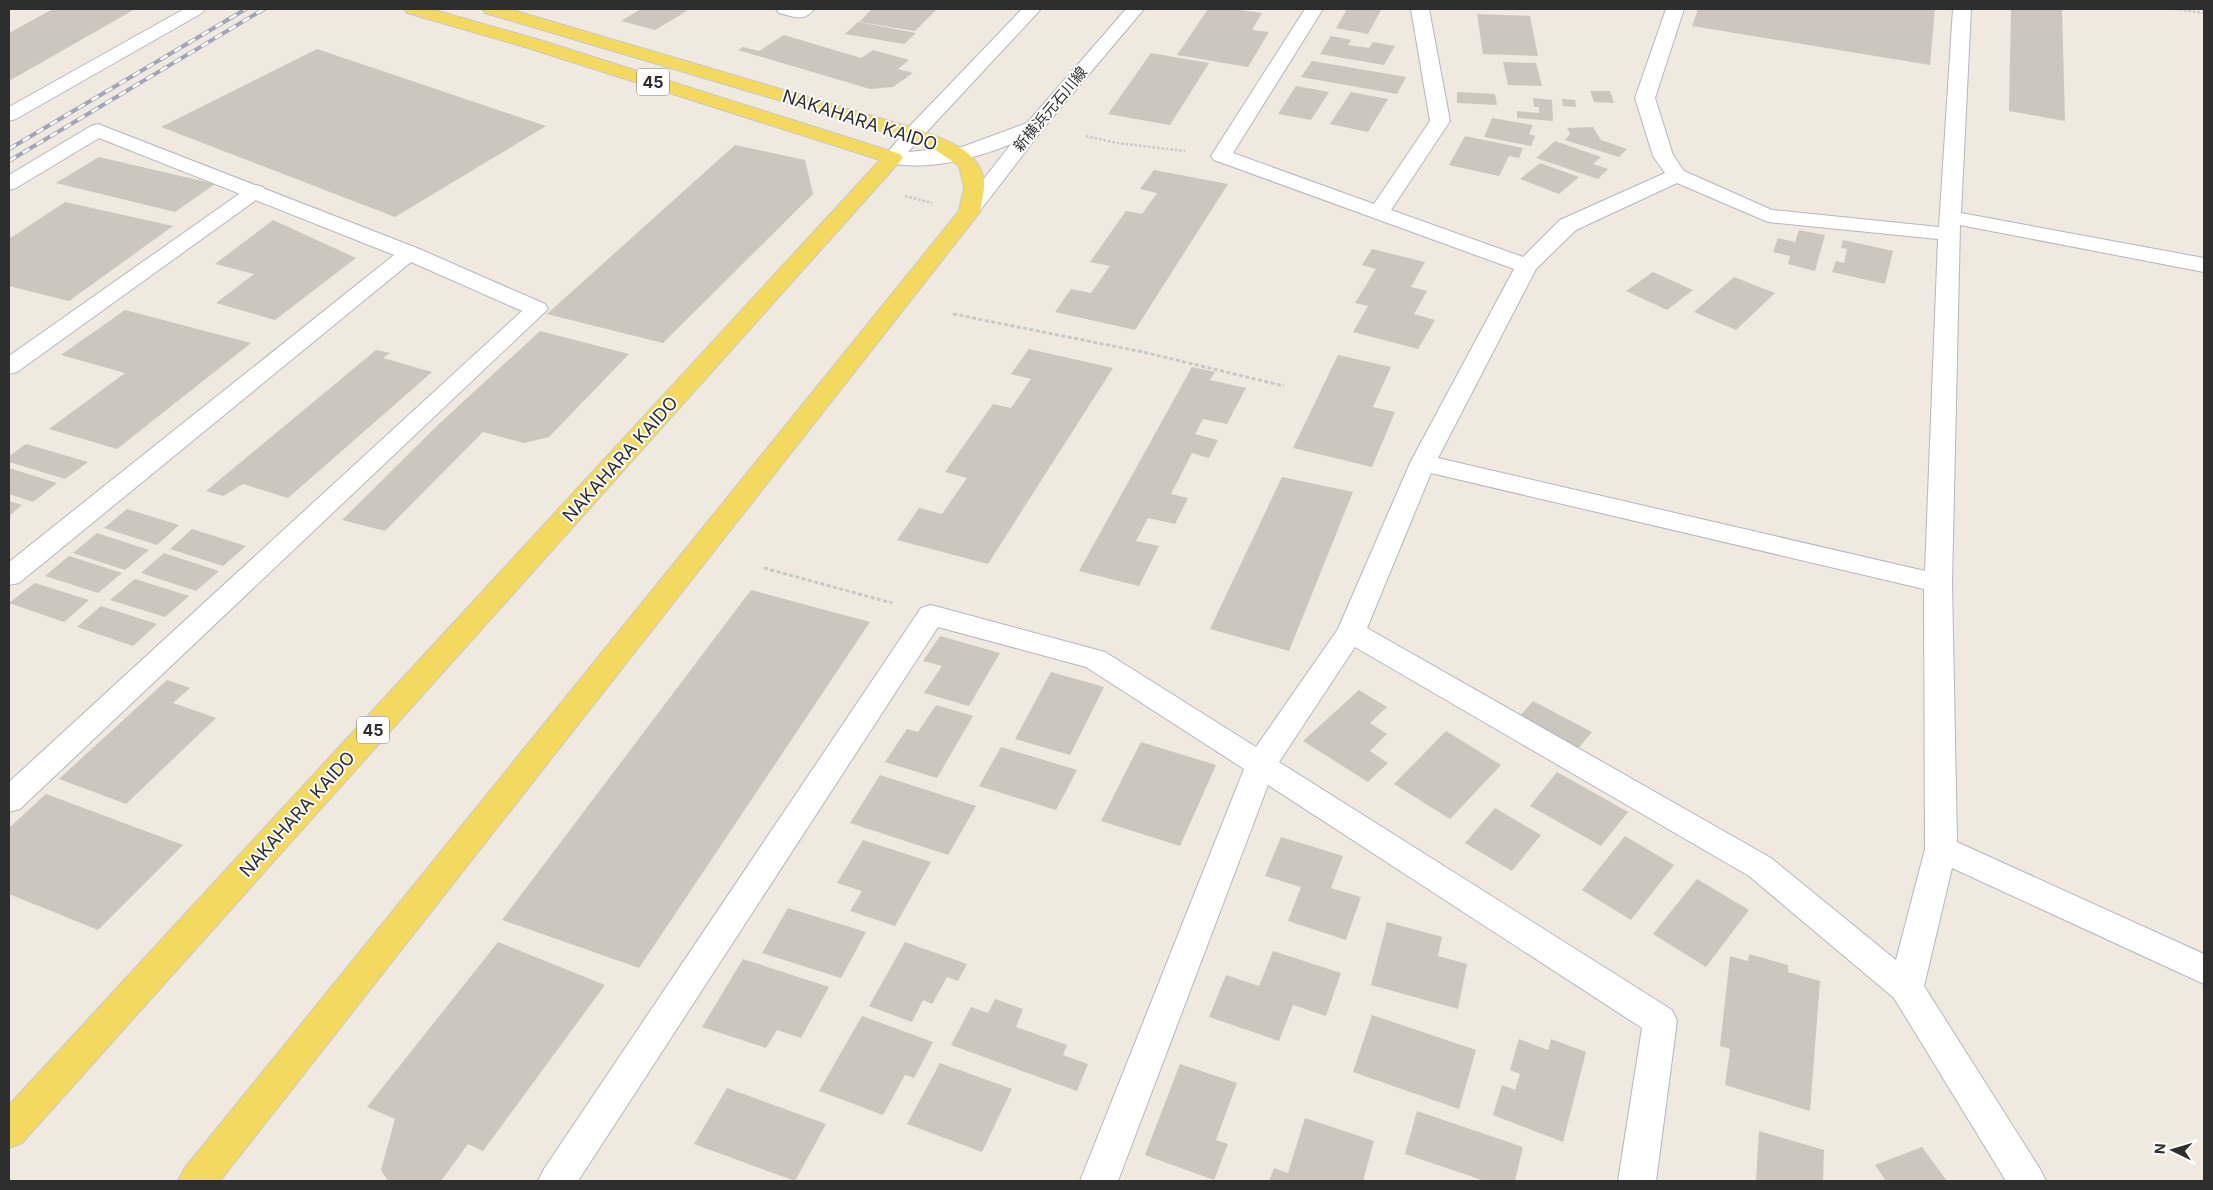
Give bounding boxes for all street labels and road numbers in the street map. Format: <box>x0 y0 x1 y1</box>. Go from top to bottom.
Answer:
street label: 新横浜元石川線 <box>1009 63 1091 155</box>
road number: 45 <box>637 68 669 95</box>
street label: NAKAHARA KAIDO <box>780 85 940 155</box>
street label: NAKAHARA KAIDO <box>558 392 682 526</box>
road number: 45 <box>357 716 389 744</box>
street label: NAKAHARA KAIDO <box>235 747 359 881</box>

